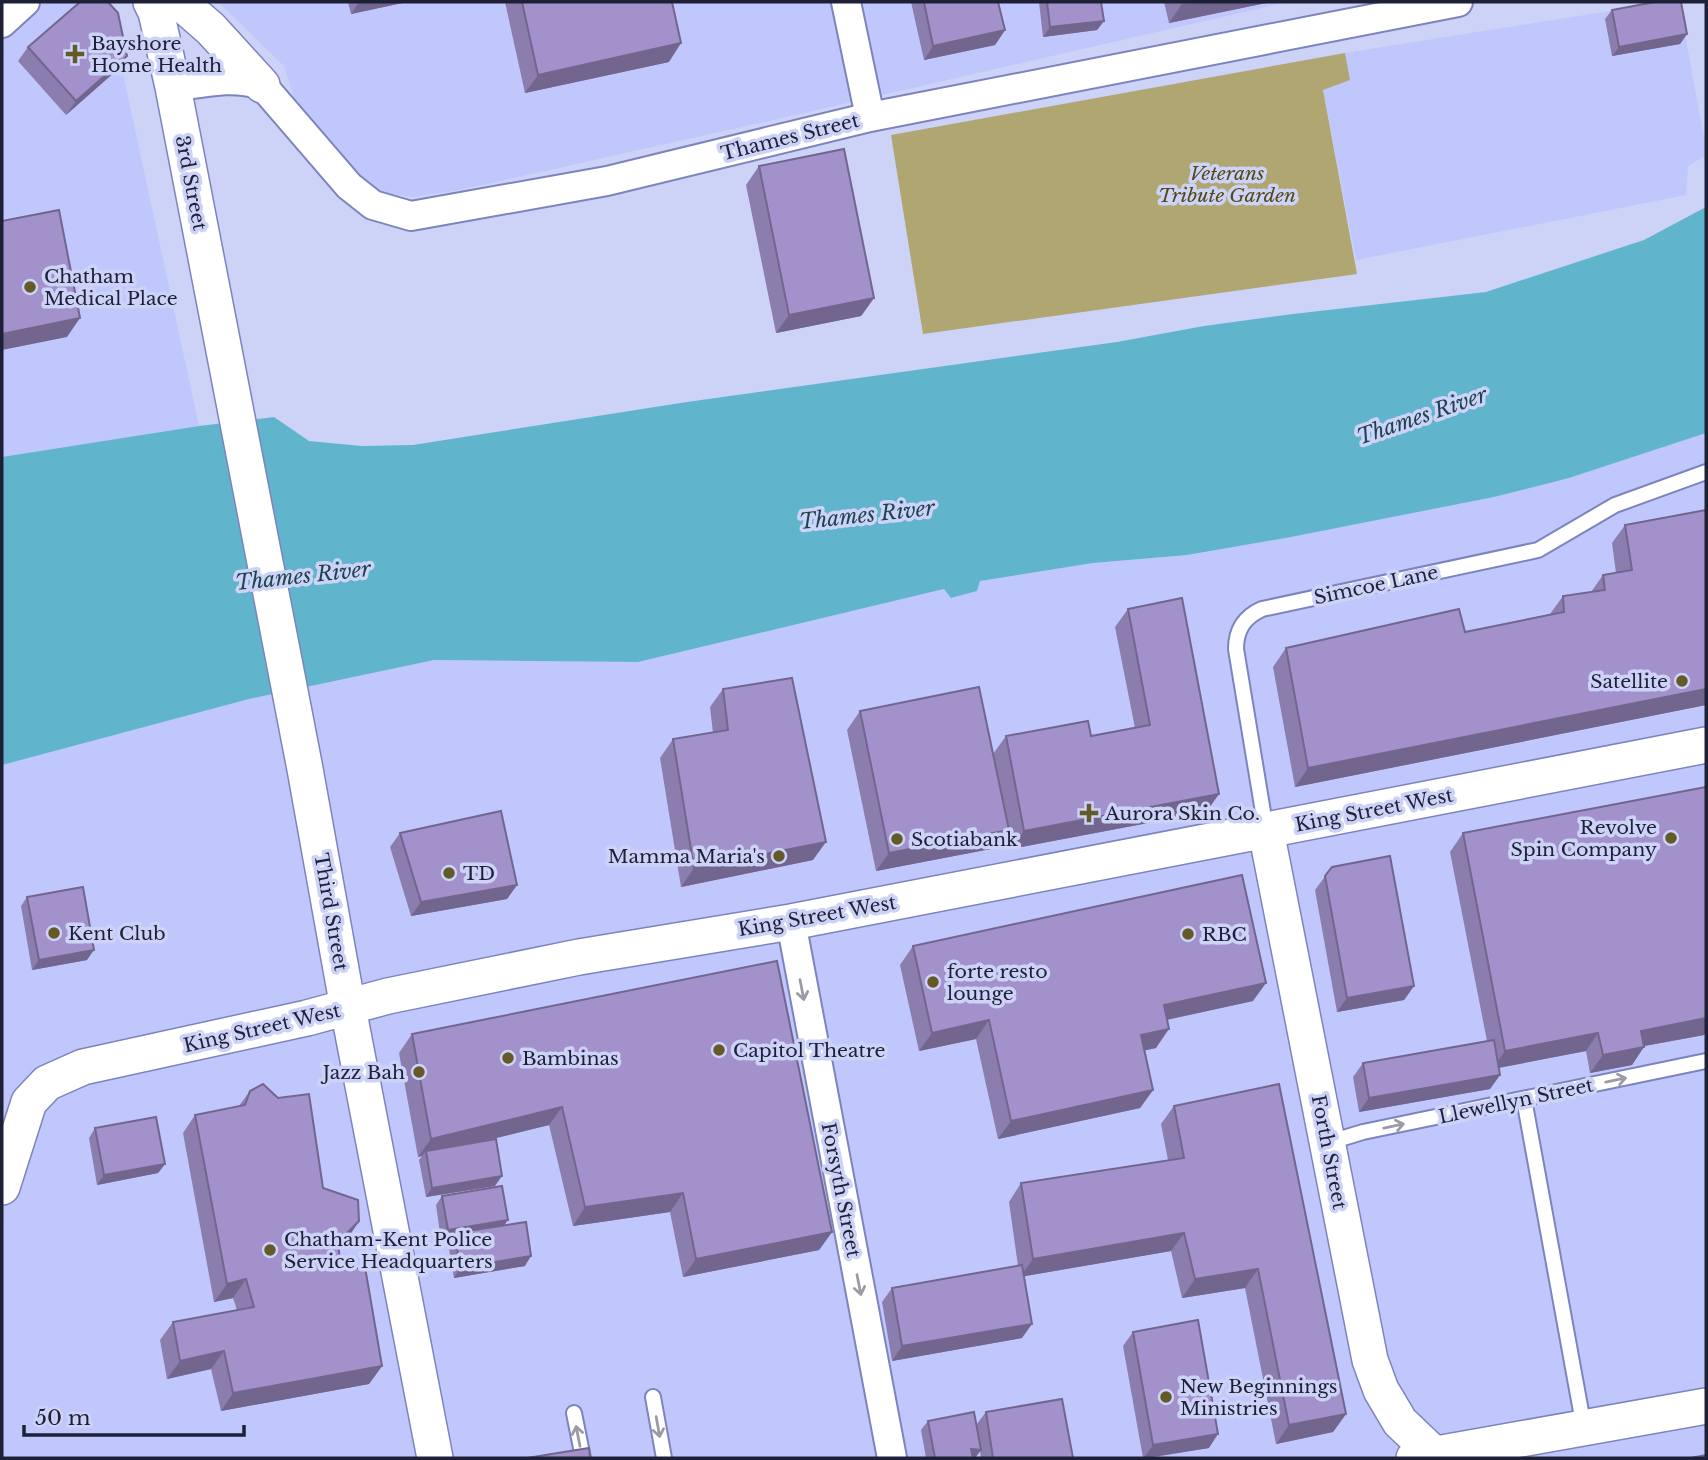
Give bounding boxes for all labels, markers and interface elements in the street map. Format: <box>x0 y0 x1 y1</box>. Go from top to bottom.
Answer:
place label: Bayshore Home Health <box>91 32 222 77</box>
marker: Bayshore Home Health <box>65 44 85 64</box>
street label: Thames Street <box>719 109 862 165</box>
street label: 3rd Street <box>171 134 212 233</box>
park label: Veterans Tribute Garden <box>1158 162 1296 207</box>
place label: Chatham Medical Place <box>44 265 178 310</box>
marker: Chatham Medical Place <box>22 279 38 295</box>
water label: Thames River <box>1353 381 1492 450</box>
water label: Thames River <box>798 495 937 535</box>
water label: Thames River <box>234 556 373 596</box>
street label: Simcoe Lane <box>1312 561 1440 609</box>
place label: Satellite <box>1590 670 1668 693</box>
marker: Satellite <box>1674 673 1690 689</box>
street label: King Street West <box>1293 783 1456 837</box>
place label: Aurora Skin Co. <box>1104 802 1260 825</box>
marker: Aurora Skin Co. <box>1079 803 1099 823</box>
place label: Revolve Spin Company <box>1511 816 1657 861</box>
place label: Scotiabank <box>911 828 1018 851</box>
marker: Revolve Spin Company <box>1663 830 1679 846</box>
marker: Scotiabank <box>889 831 905 847</box>
place label: Mamma Maria's <box>608 845 765 868</box>
marker: Mamma Maria's <box>771 848 787 864</box>
street label: Third Street <box>309 851 353 973</box>
place label: TD <box>463 862 495 885</box>
marker: TD <box>441 865 457 881</box>
street label: King Street West <box>736 891 899 941</box>
place label: Kent Club <box>68 922 166 945</box>
place label: RBC <box>1202 923 1247 946</box>
marker: Kent Club <box>46 925 62 941</box>
marker: RBC <box>1180 926 1196 942</box>
place label: forte resto lounge <box>947 960 1048 1005</box>
marker: forte resto lounge <box>925 974 941 990</box>
one-way arrow <box>796 978 809 1000</box>
street label: King Street West <box>181 999 344 1057</box>
place label: Capitol Theatre <box>733 1039 885 1062</box>
marker: Capitol Theatre <box>711 1042 727 1058</box>
place label: Bambinas <box>522 1047 619 1070</box>
marker: Bambinas <box>500 1050 516 1066</box>
place label: Jazz Bah <box>320 1061 405 1084</box>
marker: Jazz Bah <box>411 1064 427 1080</box>
street label: Llewellyn Street <box>1437 1073 1596 1129</box>
one-way arrow <box>1604 1073 1627 1087</box>
street label: Forth Street <box>1307 1093 1352 1212</box>
one-way arrow <box>1382 1119 1405 1133</box>
street label: Forsyth Street <box>817 1121 866 1260</box>
place label: Chatham-Kent Police Service Headquarters <box>284 1228 493 1273</box>
marker: Chatham-Kent Police Service Headquarters <box>262 1242 278 1258</box>
one-way arrow <box>853 1273 866 1296</box>
place label: New Beginnings Ministries <box>1180 1375 1337 1420</box>
marker: New Beginnings Ministries <box>1158 1389 1174 1405</box>
scale bar <box>24 1394 245 1438</box>
text: 50 m <box>35 1405 91 1431</box>
one-way arrow <box>652 1416 665 1438</box>
one-way arrow <box>571 1425 585 1448</box>

